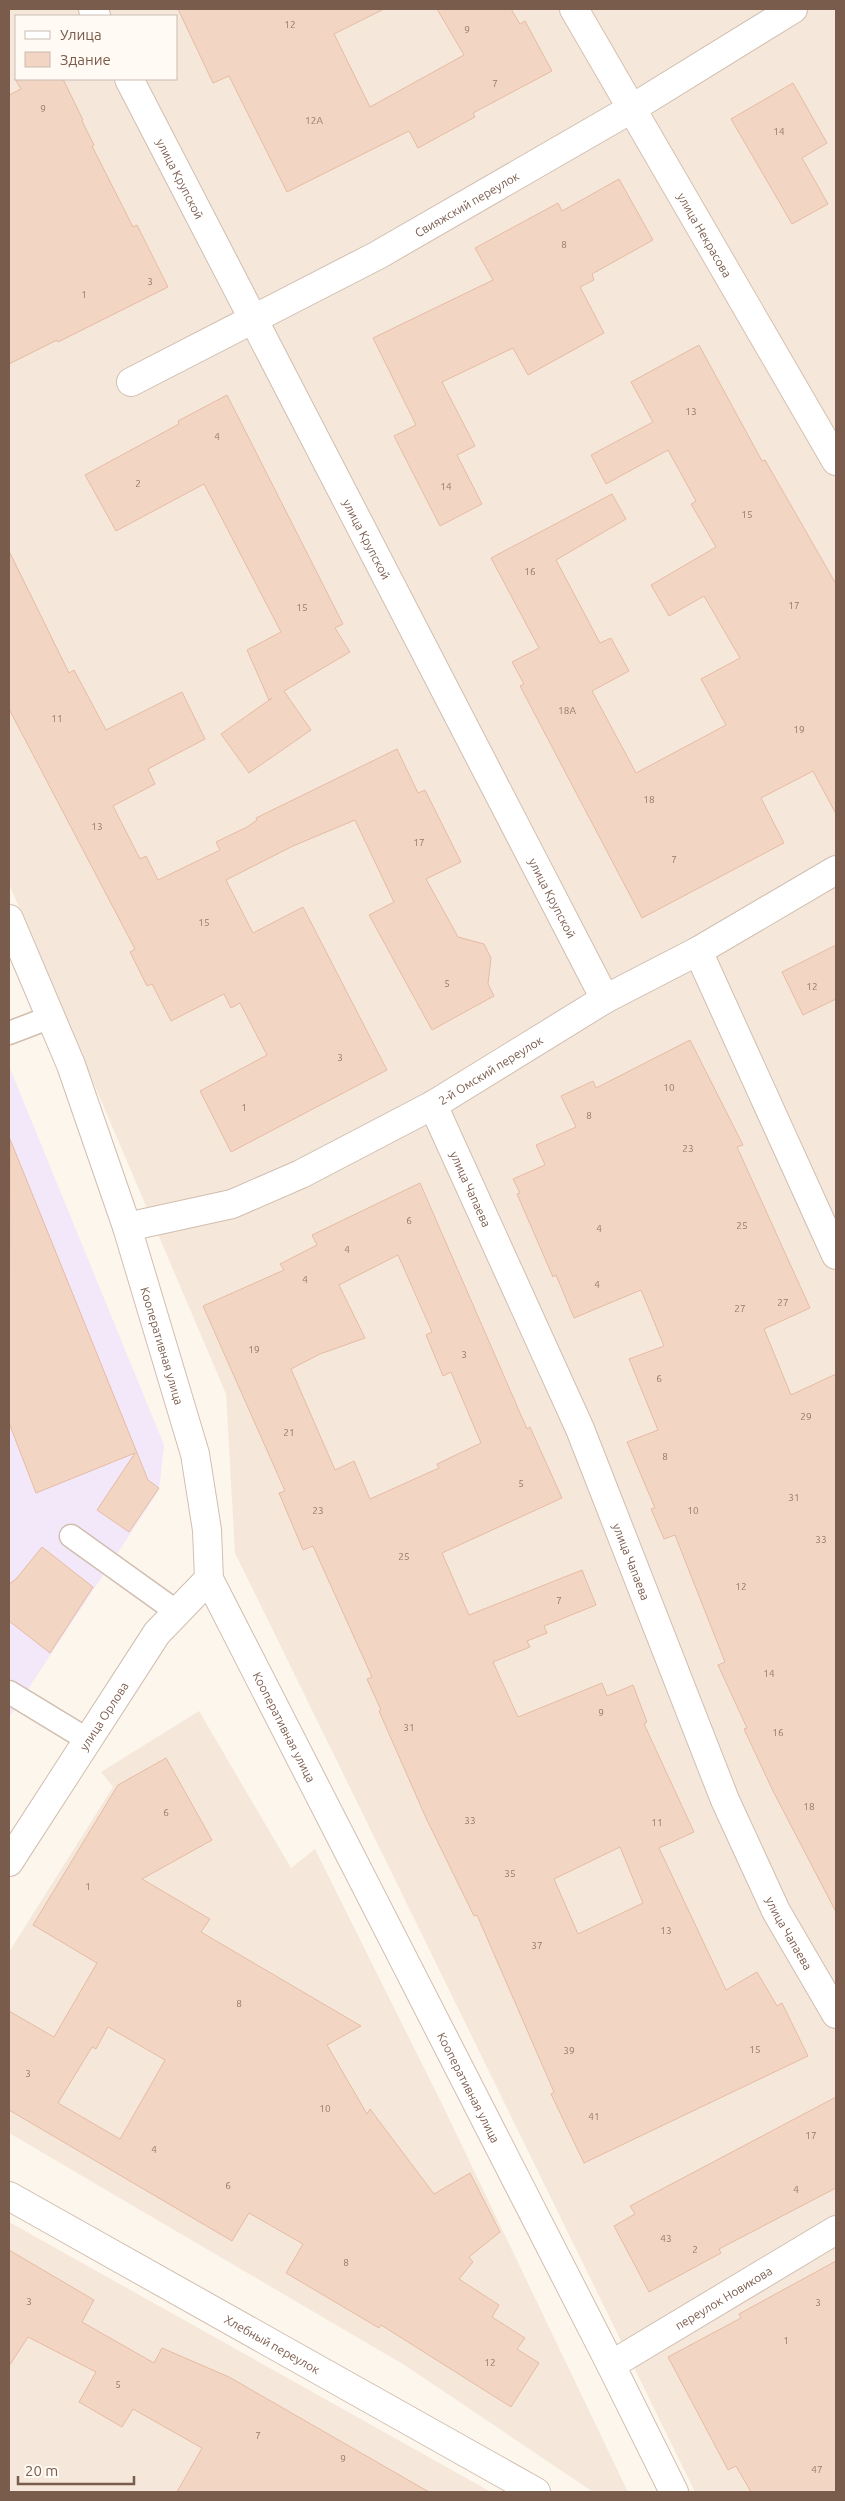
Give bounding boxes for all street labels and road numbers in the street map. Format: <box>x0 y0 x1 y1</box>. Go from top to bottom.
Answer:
street label: улица Крупской <box>154 136 207 221</box>
street label: Свияжский переулок <box>412 169 521 239</box>
street label: улица Некрасова <box>675 190 734 279</box>
street label: улица Крупской <box>341 497 393 581</box>
street label: улица Крупской <box>527 856 579 940</box>
street label: 2-й Омский переулок <box>436 1033 545 1107</box>
street label: улица Чапаева <box>448 1149 494 1229</box>
street label: Кооперативная улица <box>139 1285 186 1406</box>
street label: улица Чапаева <box>611 1521 653 1602</box>
street label: Кооперативная улица <box>251 1669 318 1784</box>
street label: улица Орлова <box>77 1679 130 1753</box>
street label: улица Чапаева <box>764 1895 815 1972</box>
street label: Кооперативная улица <box>435 2030 503 2145</box>
street label: переулок Новикова <box>673 2264 774 2332</box>
street label: Хлебный переулок <box>222 2312 322 2376</box>

